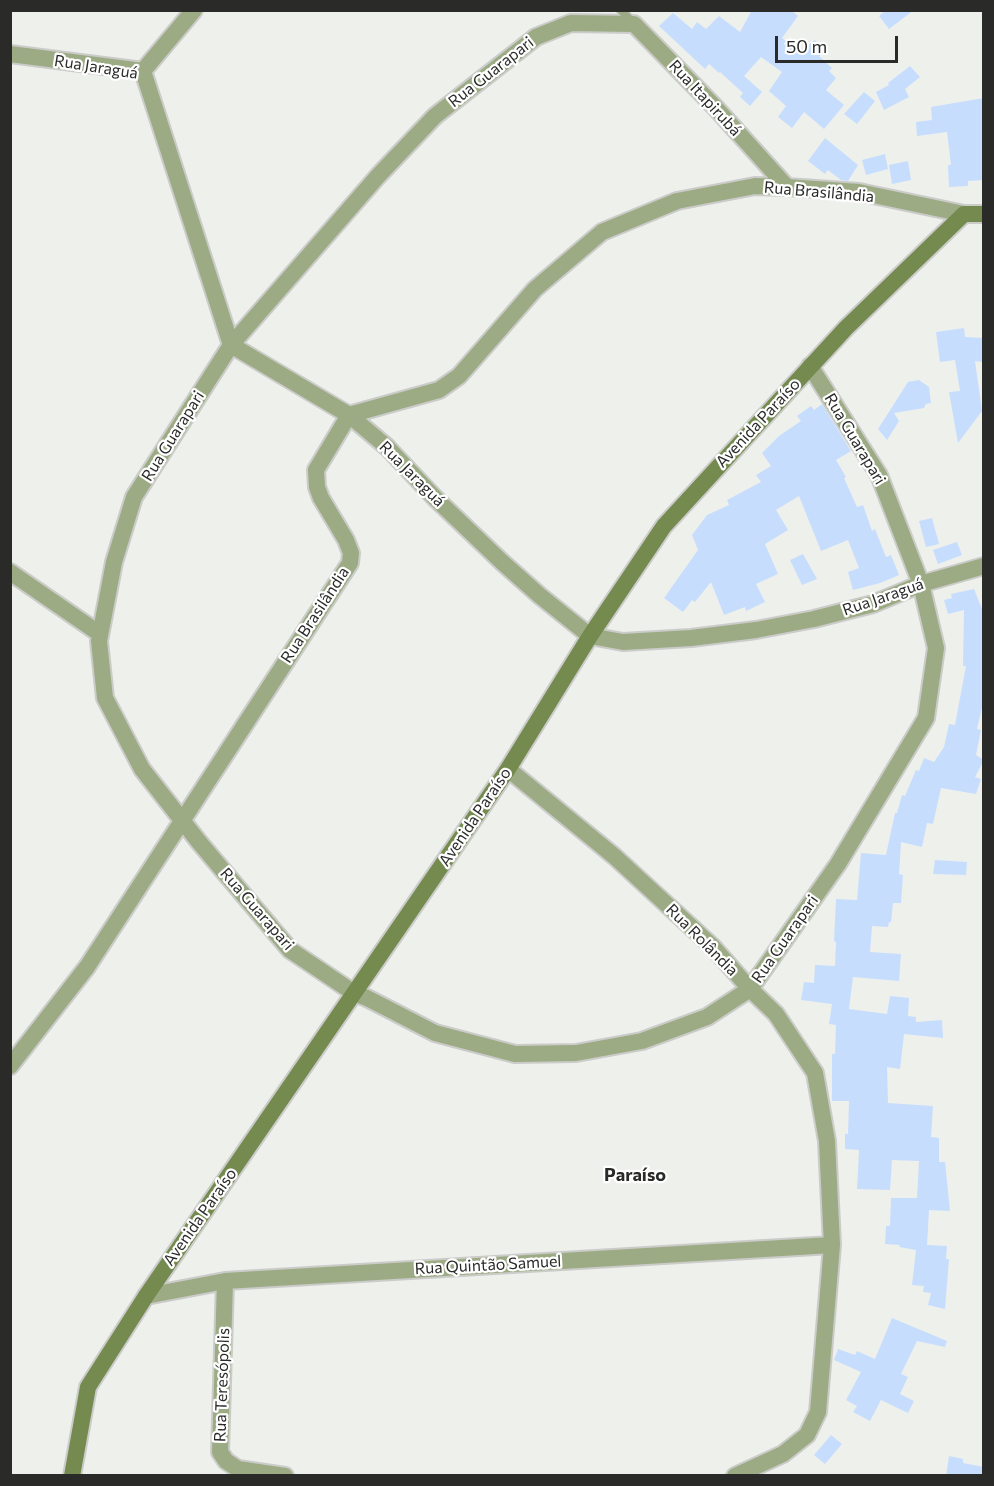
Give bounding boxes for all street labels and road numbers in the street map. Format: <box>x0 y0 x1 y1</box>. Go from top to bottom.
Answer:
street label: Rua Guarapari <box>445 33 537 111</box>
street label: Rua Jaraguá <box>53 51 139 83</box>
street label: Rua Itapirubá <box>665 56 745 140</box>
street label: Rua Brasilândia <box>763 178 875 206</box>
street label: Avenida Paraíso <box>712 375 804 471</box>
street label: Rua Guarapari <box>138 387 208 485</box>
street label: Rua Guarapari <box>820 390 890 488</box>
street label: Rua Jaraguá <box>375 437 449 511</box>
street label: Rua Brasilândia <box>277 563 353 667</box>
street label: Rua Jaraguá <box>840 574 926 620</box>
street label: Avenida Paraíso <box>435 764 515 870</box>
street label: Rua Guarapari <box>216 864 298 954</box>
street label: Rua Guarapari <box>748 891 822 987</box>
street label: Rua Rolândia <box>662 900 742 980</box>
street label: Avenida Paraíso <box>159 1165 241 1269</box>
street label: Rua Quintão Samuel <box>414 1252 562 1278</box>
street label: Rua Teresópolis <box>210 1328 234 1442</box>

